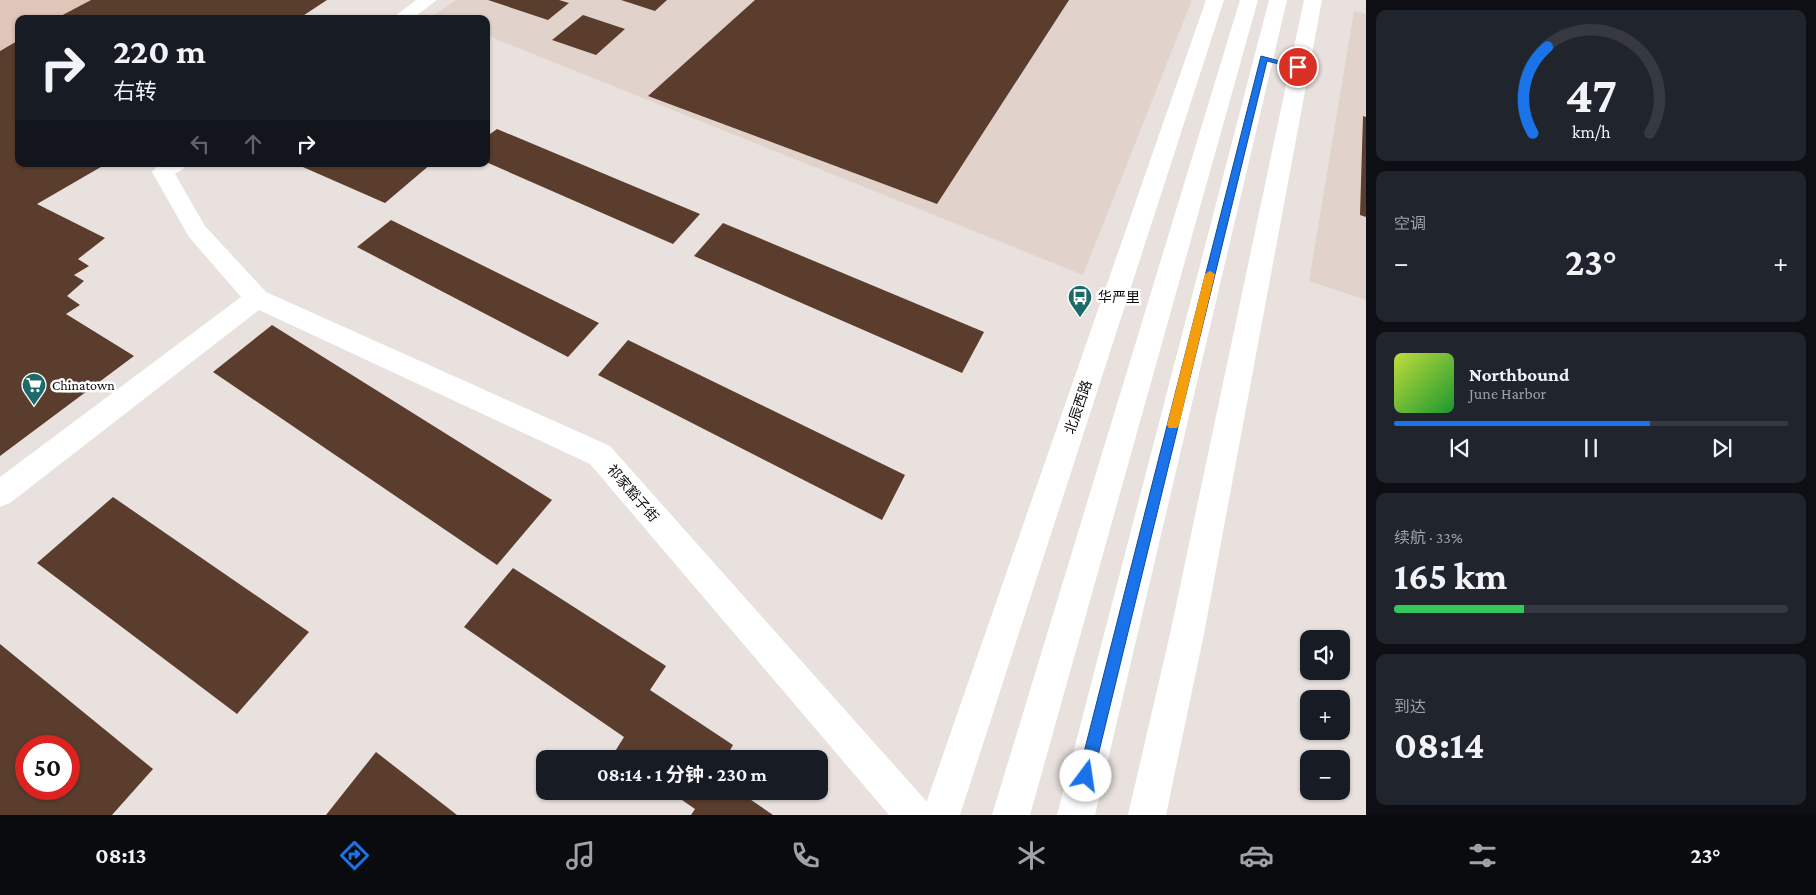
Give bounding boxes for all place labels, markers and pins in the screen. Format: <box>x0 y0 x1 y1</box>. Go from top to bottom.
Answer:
pin <box>1277 46 1319 88</box>
bus stop icon: 华严里 <box>1067 284 1093 318</box>
place label: 华严里 <box>1098 289 1140 305</box>
supermarket icon: Chinatown <box>21 372 47 406</box>
place label: Chinatown <box>52 377 115 393</box>

